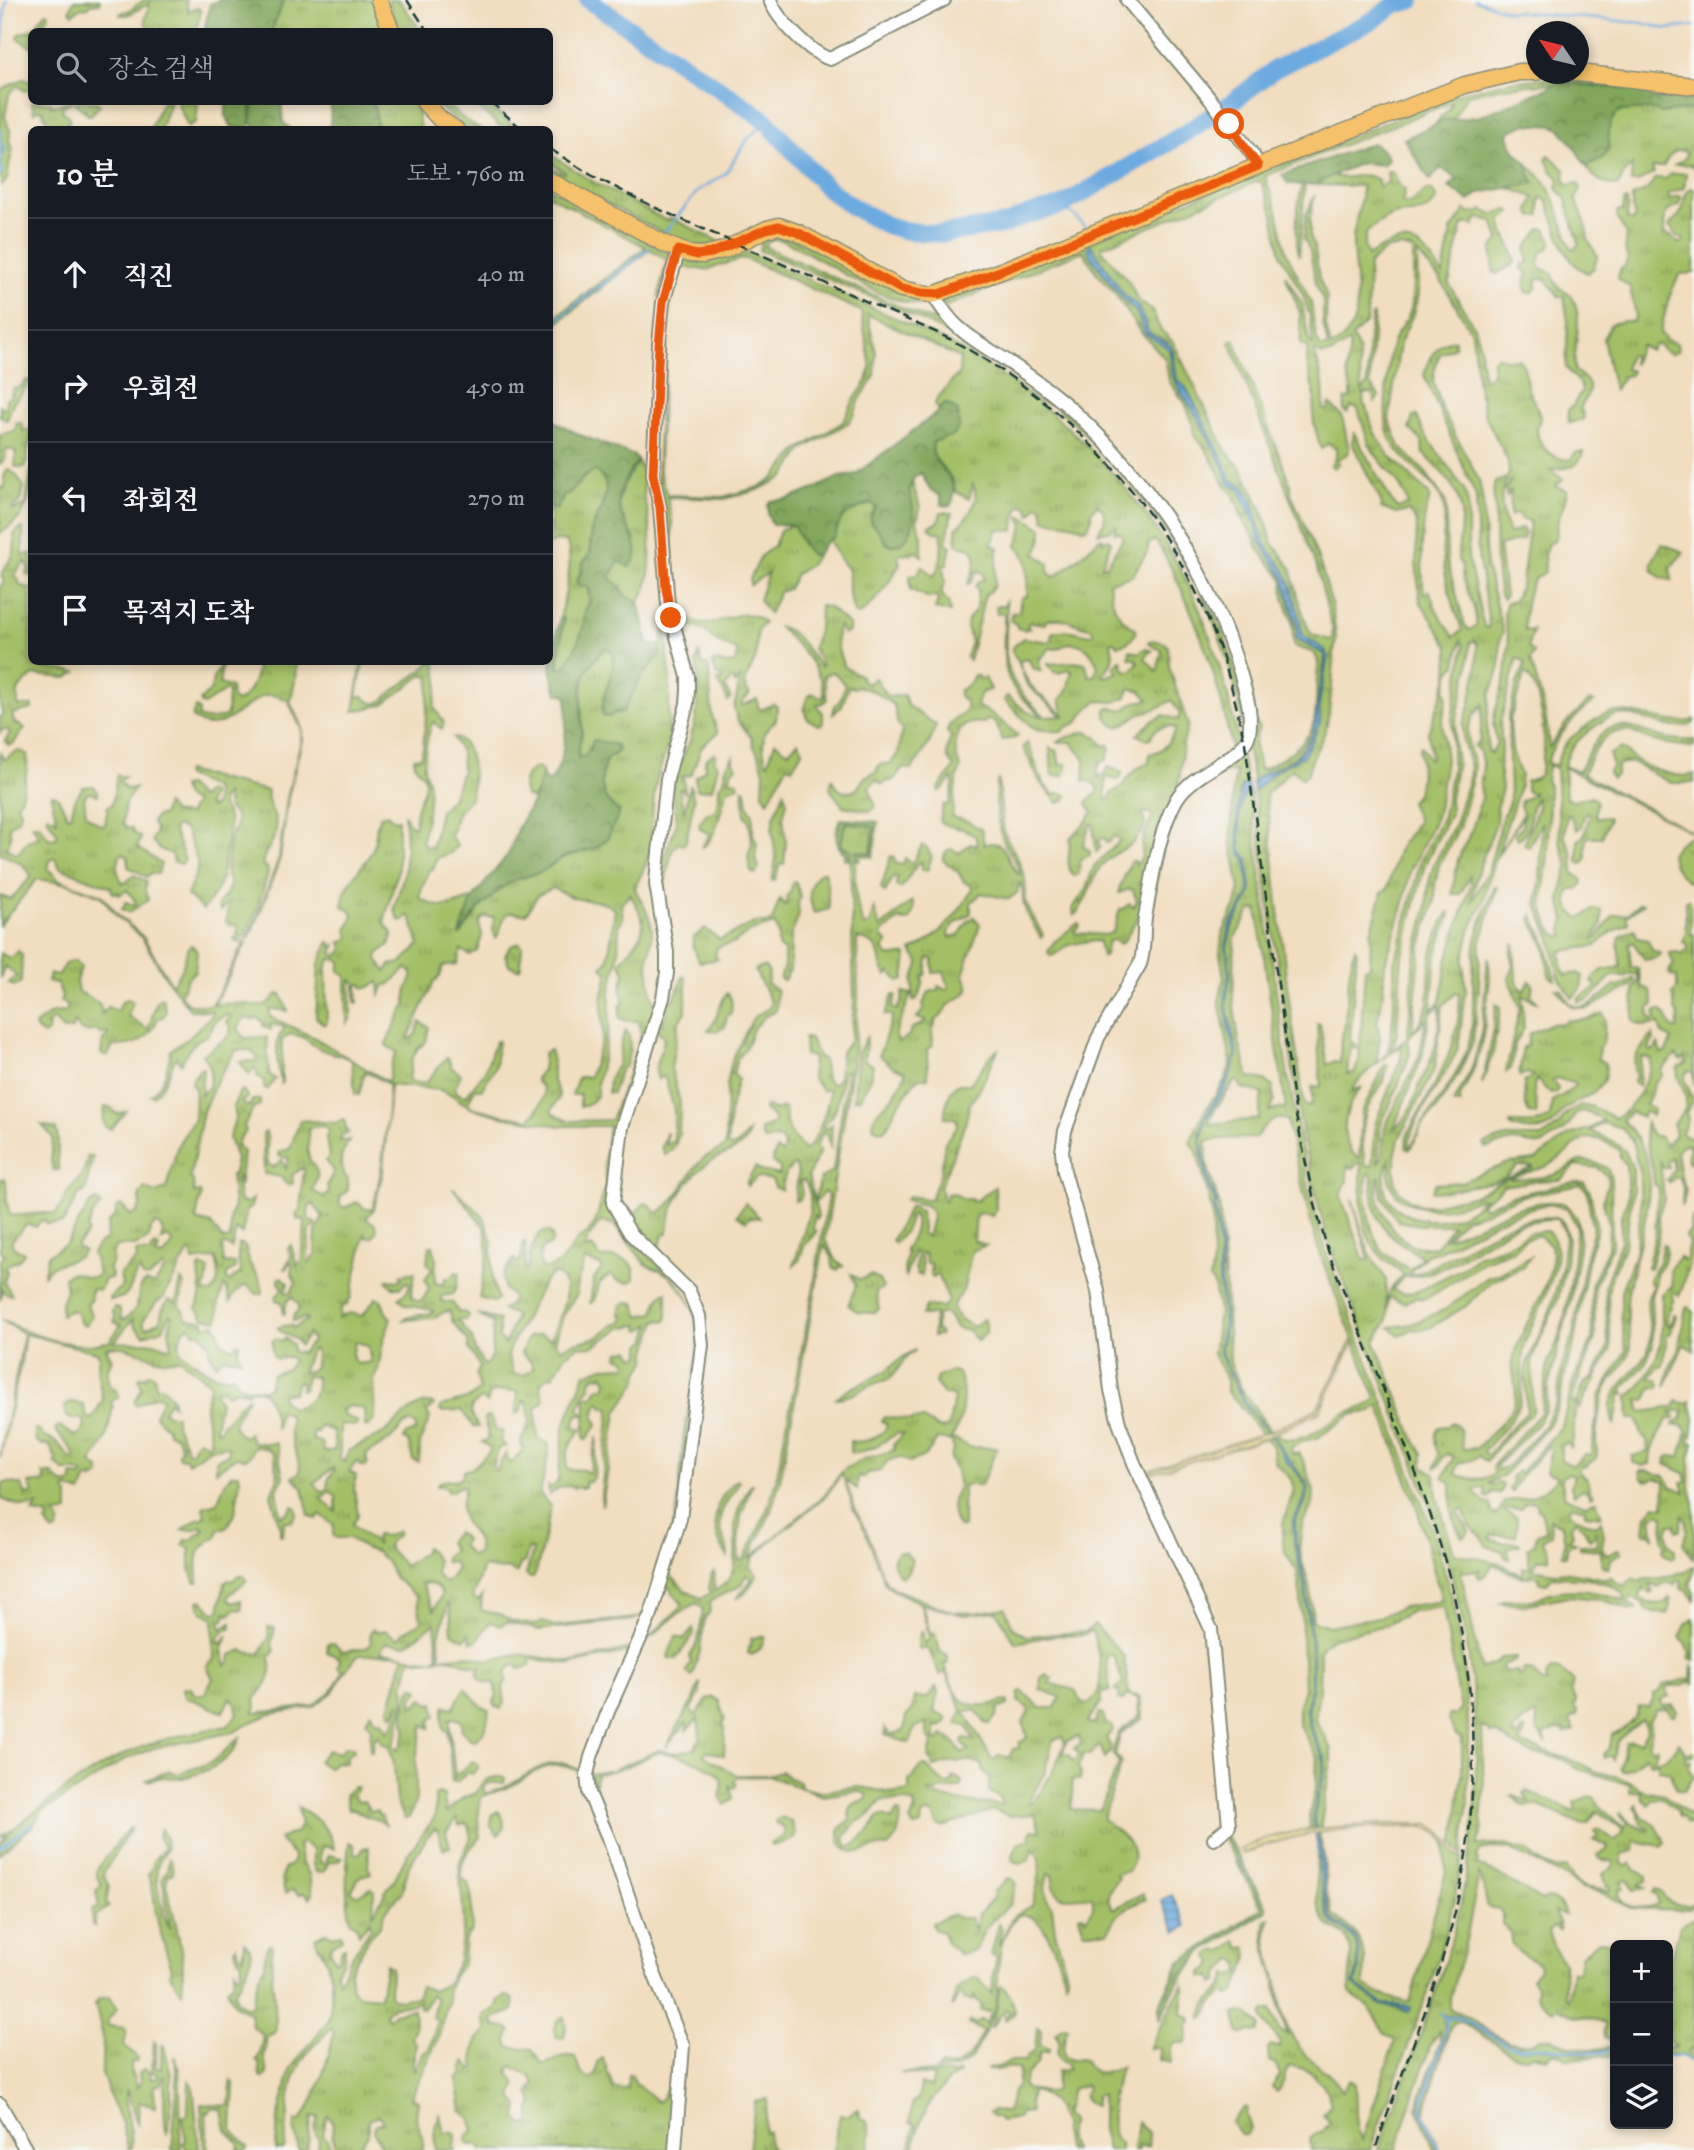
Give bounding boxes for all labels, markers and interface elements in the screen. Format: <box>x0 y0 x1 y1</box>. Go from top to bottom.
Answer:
north arrow <box>1526 21 1589 84</box>
search box <box>28 28 553 105</box>
icon: search <box>52 48 90 86</box>
text: 장소 검색 <box>108 53 214 86</box>
route start <box>1213 108 1244 139</box>
text: 10 분 <box>56 157 118 194</box>
text: 도보 · 760 m <box>407 160 525 189</box>
icon: ahead <box>56 255 94 293</box>
text: 40 m <box>477 260 525 289</box>
text: 직진 <box>123 261 173 294</box>
icon: right <box>56 367 94 405</box>
text: 450 m <box>466 372 525 401</box>
text: 우회전 <box>123 373 198 406</box>
icon: left <box>56 479 94 517</box>
text: 270 m <box>468 484 525 513</box>
text: 좌회전 <box>123 485 198 518</box>
icon: arrive <box>56 591 94 629</box>
text: 목적지 도착 <box>123 597 254 630</box>
route end <box>655 602 686 633</box>
map controls <box>1610 1940 1673 2129</box>
button: + <box>1610 1940 1673 2003</box>
button: − <box>1610 2003 1673 2066</box>
button: layers <box>1610 2066 1673 2129</box>

